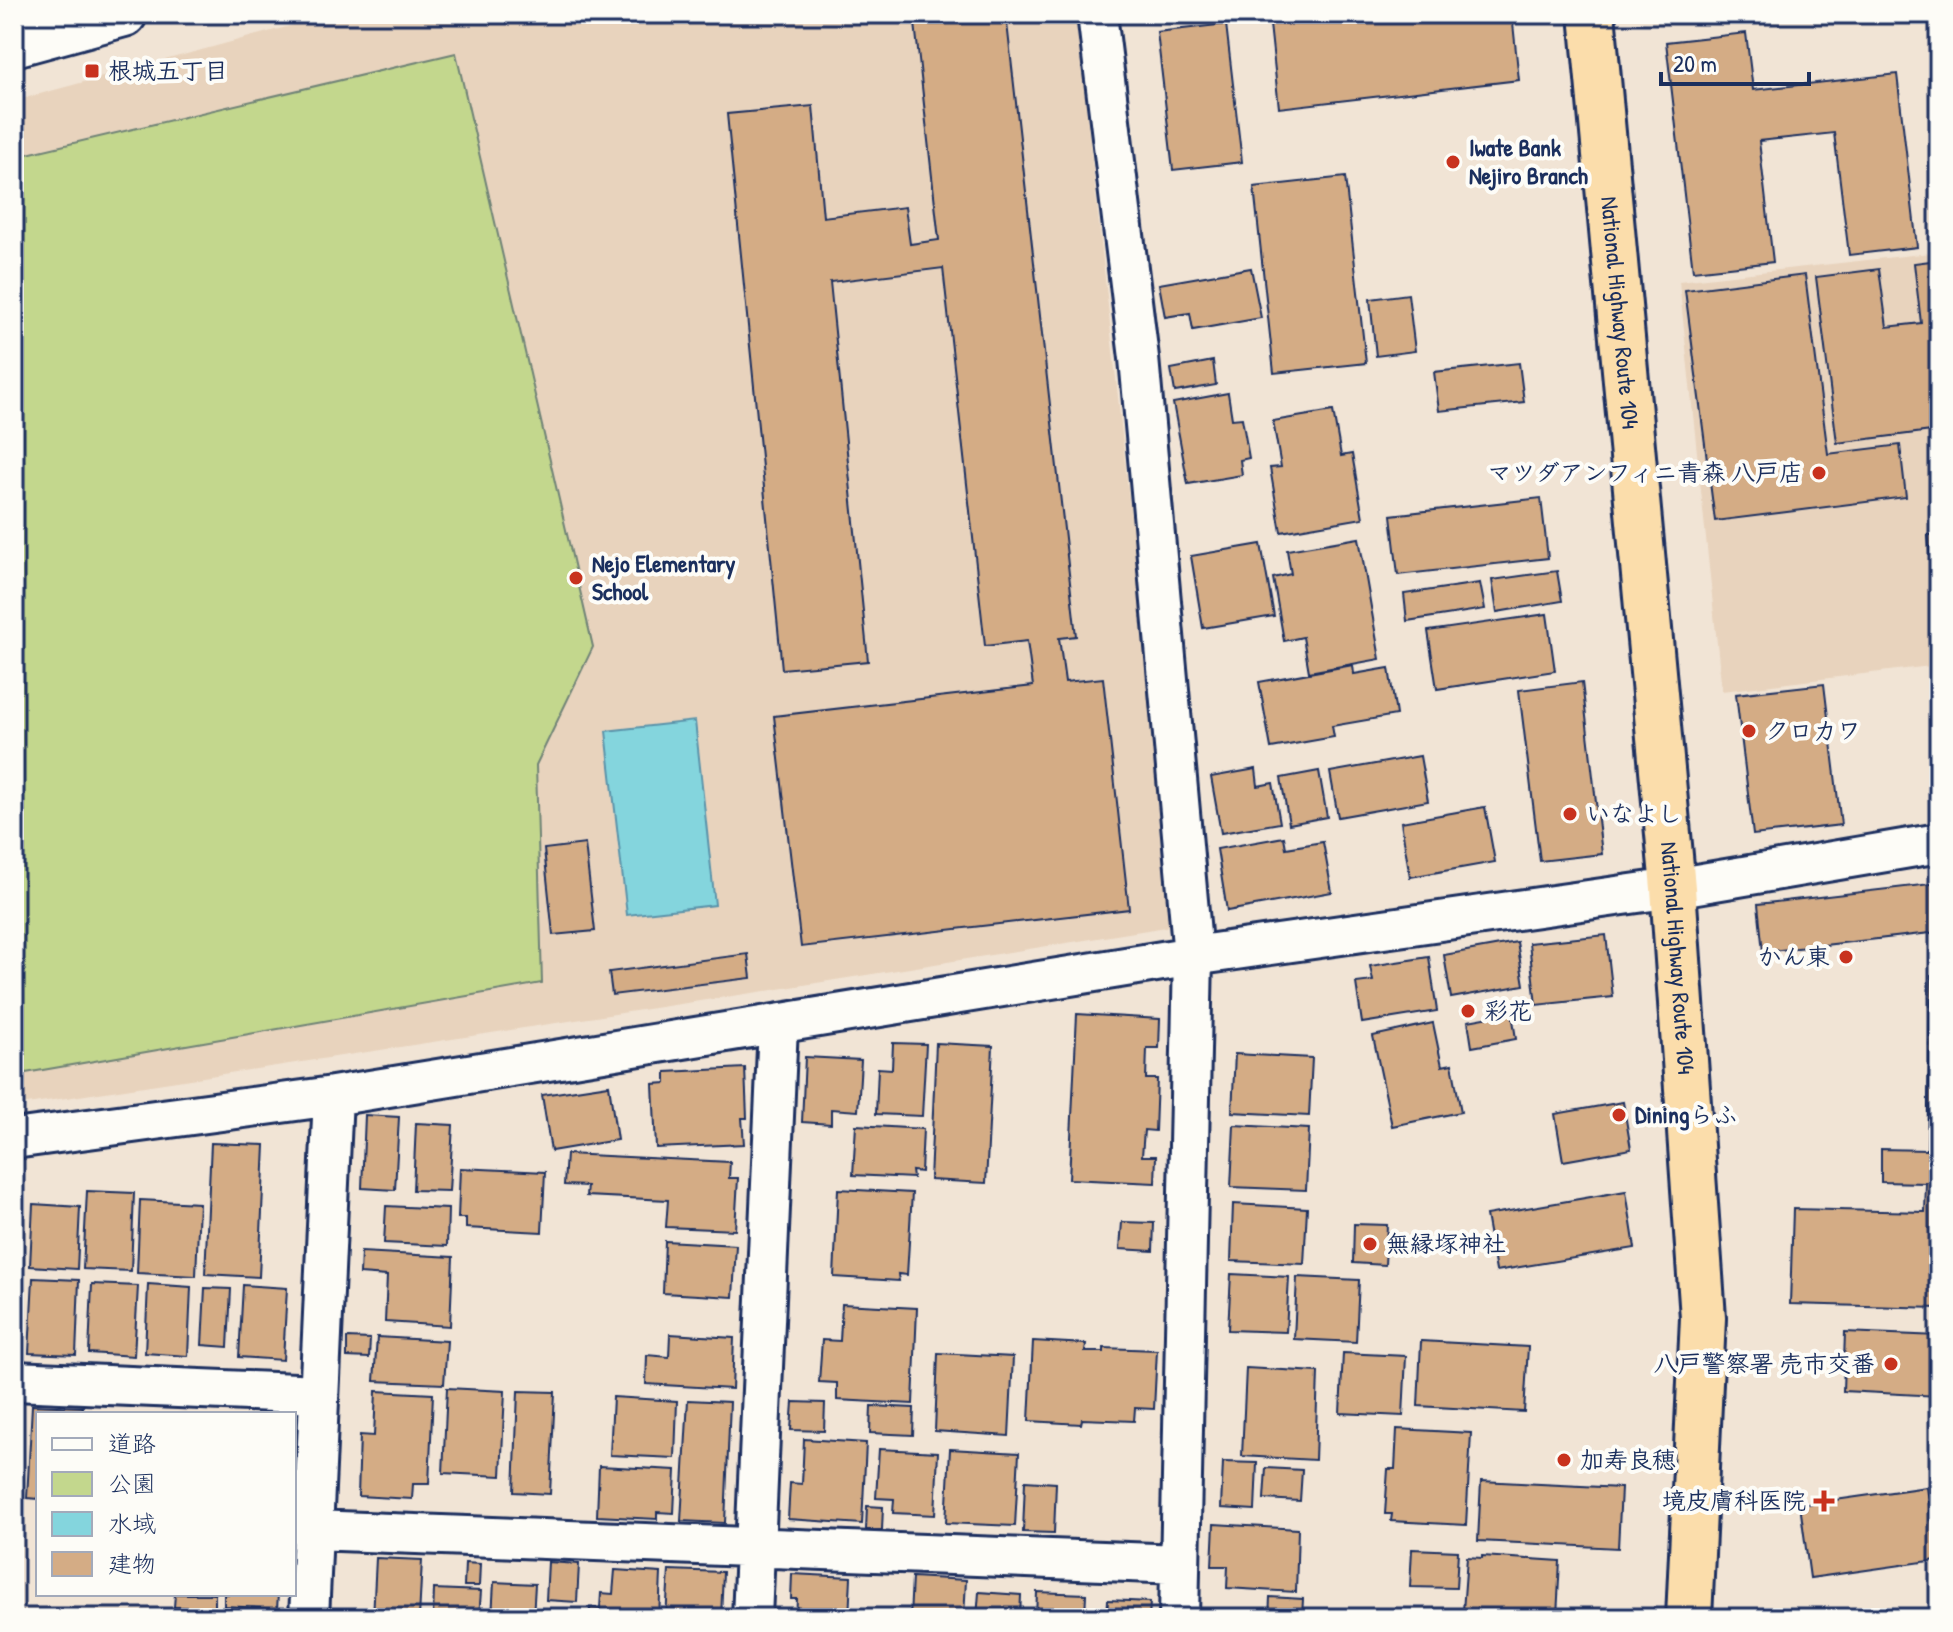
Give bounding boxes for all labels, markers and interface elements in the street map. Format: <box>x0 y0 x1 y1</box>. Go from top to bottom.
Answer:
scale bar <box>1661 36 1809 86</box>
text: 20 m <box>1673 47 1717 79</box>
place label: 根城五丁目 <box>108 54 228 86</box>
marker: 根城五丁目 <box>83 62 101 80</box>
place label: Iwate Bank Nejiro Branch <box>1469 131 1588 191</box>
marker: Iwate Bank Nejiro Branch <box>1444 153 1462 171</box>
street label: National Highway Route 104 <box>1594 195 1647 430</box>
place label: マツダアンフィニ青森 八戸店 <box>1487 456 1803 488</box>
marker: マツダアンフィニ青森 八戸店 <box>1810 464 1828 482</box>
place label: Nejo Elementary School <box>592 547 735 607</box>
marker: Nejo Elementary School <box>567 569 585 587</box>
place label: クロカワ <box>1765 714 1861 746</box>
marker: クロカワ <box>1740 722 1758 740</box>
place label: いなよし <box>1586 797 1682 829</box>
marker: いなよし <box>1561 805 1579 823</box>
street label: National Highway Route 104 <box>1654 840 1703 1076</box>
place label: かん東 <box>1758 940 1830 972</box>
marker: かん東 <box>1837 948 1855 966</box>
place label: 彩花 <box>1484 994 1532 1026</box>
marker: 彩花 <box>1459 1002 1477 1020</box>
place label: Diningらふ <box>1635 1098 1738 1131</box>
marker: Diningらふ <box>1610 1106 1628 1124</box>
place label: 無縁塚神社 <box>1386 1227 1506 1259</box>
marker: 無縁塚神社 <box>1361 1235 1379 1253</box>
place label: 八戸警察署 売市交番 <box>1653 1347 1875 1379</box>
marker: 八戸警察署 売市交番 <box>1882 1355 1900 1373</box>
legend <box>36 1412 296 1596</box>
text: 道路 <box>108 1427 156 1459</box>
place label: 加寿良穂 <box>1580 1443 1676 1475</box>
marker: 加寿良穂 <box>1555 1451 1573 1469</box>
text: 公園 <box>108 1467 156 1499</box>
place label: 境皮膚科医院 <box>1662 1484 1806 1516</box>
marker: 境皮膚科医院 <box>1813 1490 1835 1512</box>
text: 水域 <box>108 1507 156 1539</box>
text: 建物 <box>108 1547 156 1579</box>

